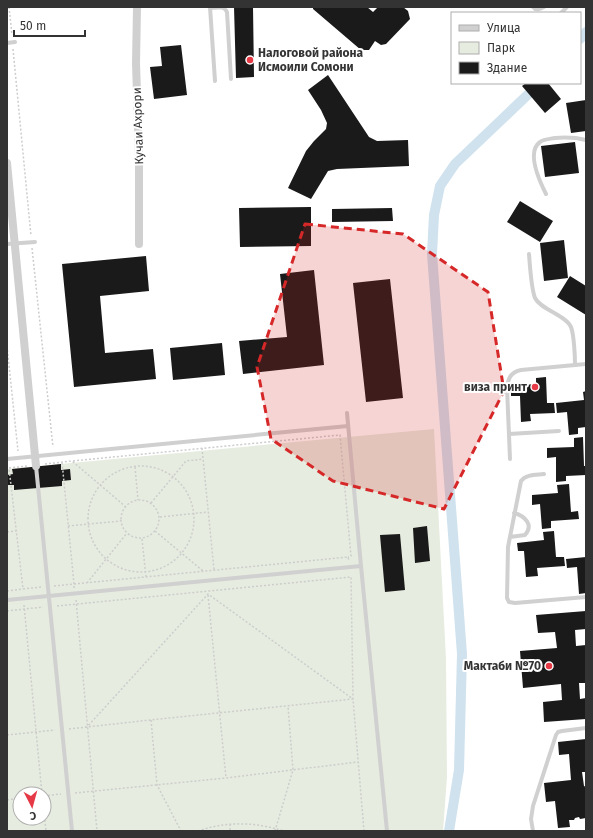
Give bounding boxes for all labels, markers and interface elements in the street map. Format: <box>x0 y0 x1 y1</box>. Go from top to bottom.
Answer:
scale bar <box>14 12 85 38</box>
legend <box>451 12 581 84</box>
text: 50 m <box>20 19 46 33</box>
text: Улица <box>487 21 521 35</box>
text: Парк <box>487 41 516 55</box>
place label: Налоговой района Исмоили Сомони <box>258 46 364 74</box>
marker: Налоговой района Исмоили Сомони <box>245 55 255 65</box>
text: Здание <box>487 61 527 75</box>
street label: Кучаи Ахрори <box>130 87 146 165</box>
place label: виза принт <box>464 380 527 394</box>
marker: виза принт <box>530 382 540 392</box>
place label: Мактаби №70 <box>464 659 541 673</box>
marker: Мактаби №70 <box>544 661 554 671</box>
north arrow <box>12 786 52 826</box>
text: С <box>28 809 37 822</box>

